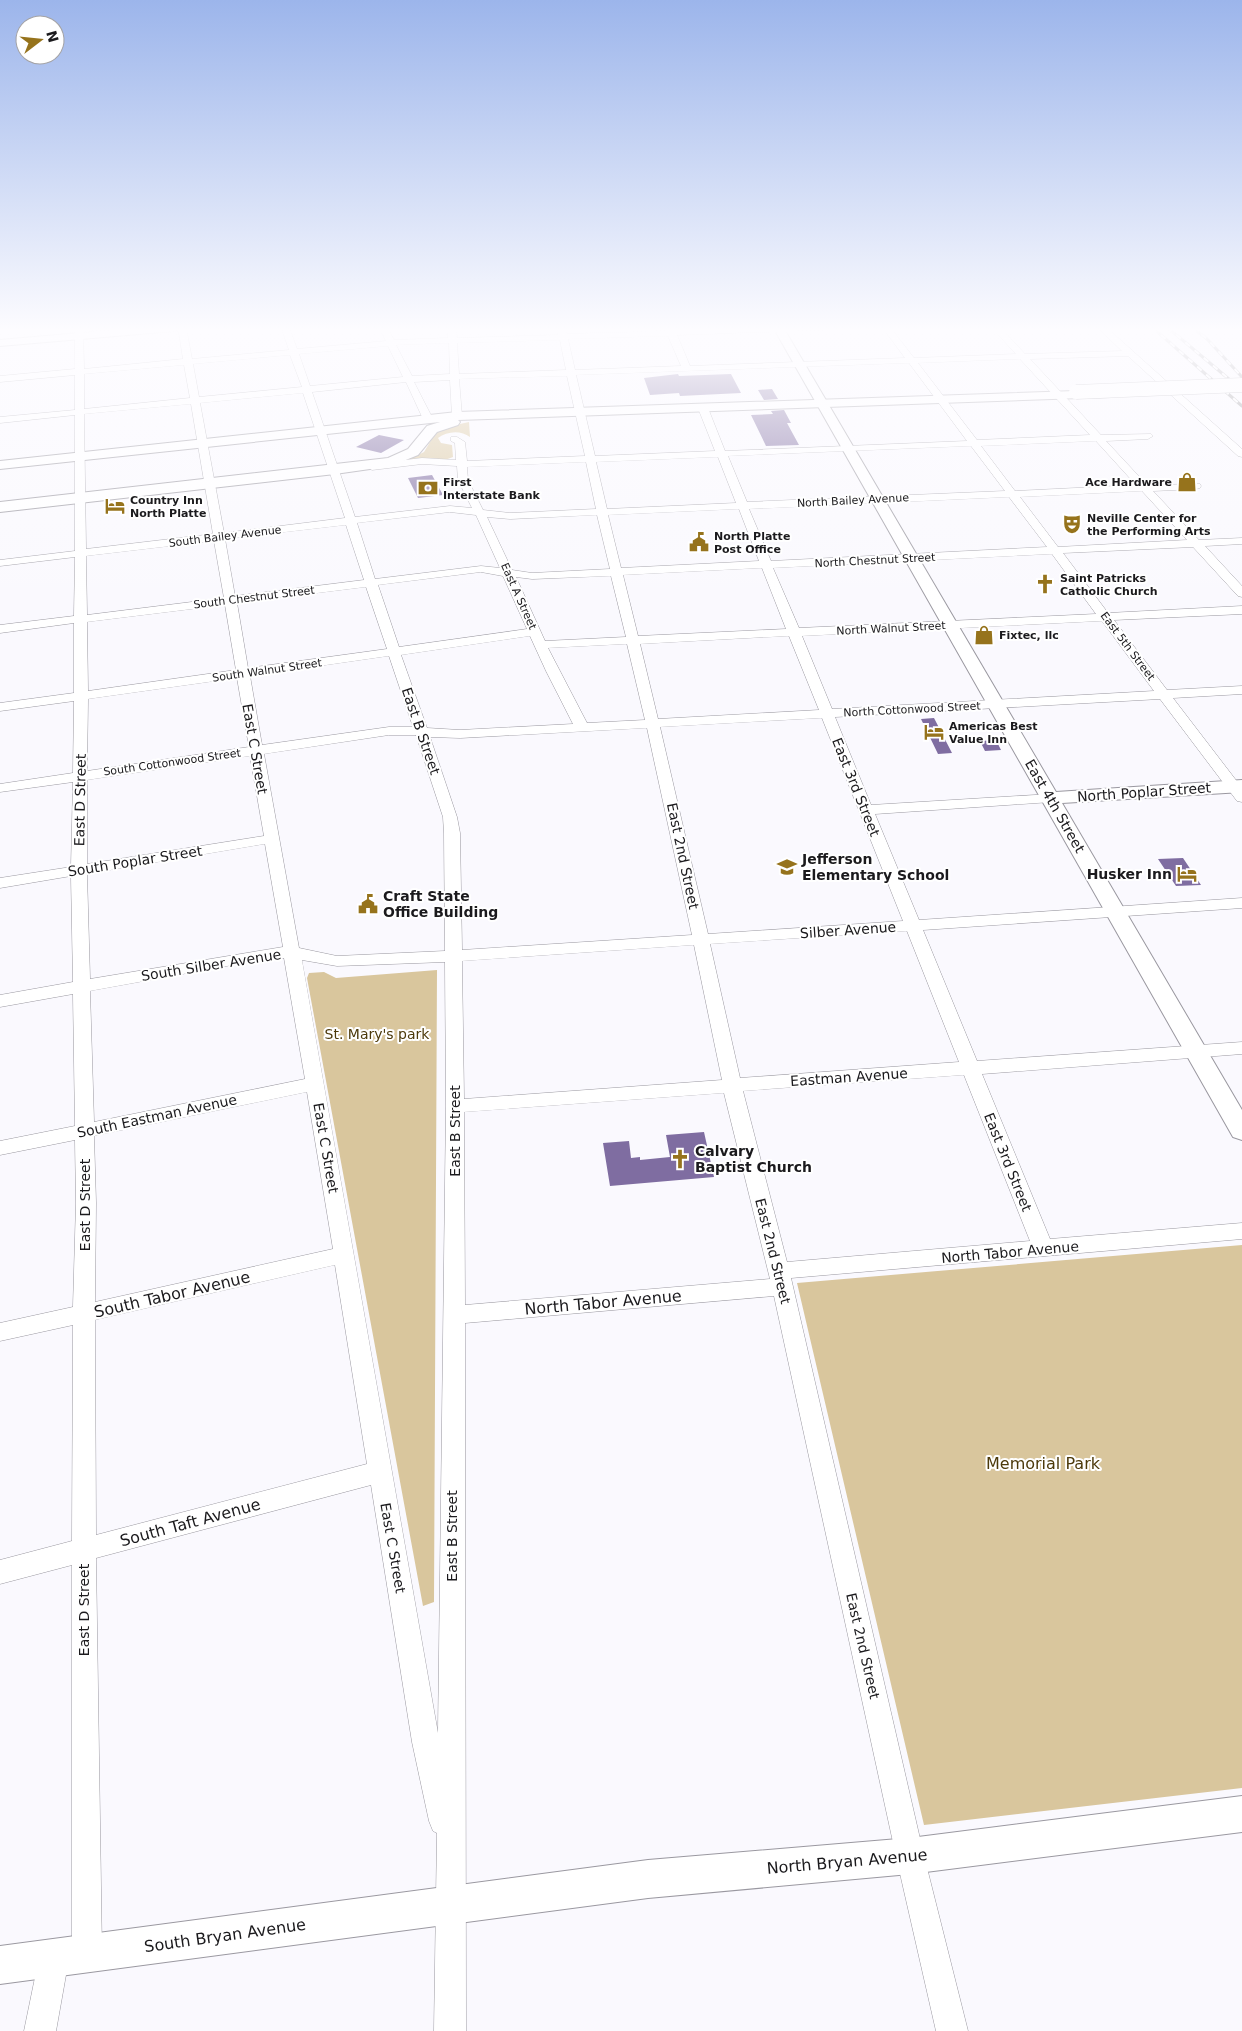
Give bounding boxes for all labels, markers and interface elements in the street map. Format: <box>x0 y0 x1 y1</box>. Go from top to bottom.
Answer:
north arrow <box>15 15 65 65</box>
text: N <box>43 29 62 44</box>
shop icon: Ace Hardware <box>1176 471 1198 493</box>
place label: First Interstate Bank <box>443 476 540 502</box>
place label: Ace Hardware <box>1085 476 1172 489</box>
bank icon: First Interstate Bank <box>417 477 439 499</box>
street label: North Bailey Avenue <box>797 491 910 510</box>
place label: Country Inn North Platte <box>130 494 206 520</box>
hotel icon: Country Inn North Platte <box>104 495 126 517</box>
place label: Neville Center for the Performing Arts <box>1087 512 1211 538</box>
theatre icon: Neville Center for the Performing Arts <box>1061 513 1083 535</box>
street label: South Bailey Avenue <box>168 523 282 550</box>
place label: North Platte Post Office <box>714 530 790 556</box>
public building icon: North Platte Post Office <box>688 531 710 553</box>
street label: North Chestnut Street <box>814 551 936 570</box>
street label: East A Street <box>498 561 539 632</box>
place label: Saint Patricks Catholic Church <box>1060 572 1158 598</box>
church icon: Saint Patricks Catholic Church <box>1034 573 1056 595</box>
street label: South Chestnut Street <box>193 584 316 611</box>
street label: East 5th Street <box>1098 609 1158 684</box>
street label: North Walnut Street <box>836 619 947 638</box>
shop icon: Fixtec, llc <box>973 624 995 646</box>
place label: Fixtec, llc <box>999 629 1059 642</box>
street label: South Walnut Street <box>211 656 323 685</box>
street label: East B Street <box>399 685 444 777</box>
street label: North Cottonwood Street <box>843 699 982 720</box>
street label: East C Street <box>239 703 271 796</box>
place label: Americas Best Value Inn <box>949 720 1038 746</box>
hotel icon: Americas Best Value Inn <box>923 721 945 743</box>
street label: East 3rd Street <box>829 735 883 839</box>
street label: South Cottonwood Street <box>103 746 242 779</box>
street label: East D Street <box>71 753 89 846</box>
street label: East 4th Street <box>1022 757 1088 856</box>
street label: North Poplar Street <box>1076 779 1212 805</box>
street label: East 2nd Street <box>664 801 702 911</box>
street label: South Poplar Street <box>67 842 204 880</box>
place label: Jefferson Elementary School <box>801 851 949 883</box>
school or university icon: Jefferson Elementary School <box>776 856 798 878</box>
hotel icon: Husker Inn <box>1176 863 1198 885</box>
place label: Husker Inn <box>1087 866 1172 882</box>
place label: Craft State Office Building <box>383 888 498 920</box>
public building icon: Craft State Office Building <box>357 893 379 915</box>
street label: Silber Avenue <box>799 919 897 941</box>
street label: South Silber Avenue <box>140 946 282 984</box>
park label: St. Mary's park <box>325 1026 430 1042</box>
street label: Eastman Avenue <box>790 1065 908 1089</box>
street label: East B Street <box>447 1085 463 1177</box>
street label: South Eastman Avenue <box>76 1091 238 1141</box>
street label: East C Street <box>310 1102 342 1195</box>
street label: East 3rd Street <box>981 1110 1035 1214</box>
place label: Calvary Baptist Church <box>695 1143 812 1175</box>
church icon: Calvary Baptist Church <box>669 1148 691 1170</box>
street label: East D Street <box>77 1158 93 1251</box>
street label: East 2nd Street <box>752 1197 794 1306</box>
street label: North Tabor Avenue <box>941 1238 1079 1266</box>
street label: South Tabor Avenue <box>92 1267 252 1322</box>
street label: North Tabor Avenue <box>524 1286 682 1319</box>
park label: Memorial Park <box>986 1454 1101 1473</box>
street label: East B Street <box>444 1490 460 1582</box>
street label: South Taft Avenue <box>118 1495 262 1550</box>
street label: East C Street <box>377 1502 409 1595</box>
street label: East D Street <box>76 1563 92 1656</box>
street label: East 2nd Street <box>843 1591 883 1701</box>
street label: North Bryan Avenue <box>766 1845 928 1878</box>
street label: South Bryan Avenue <box>143 1915 307 1956</box>

